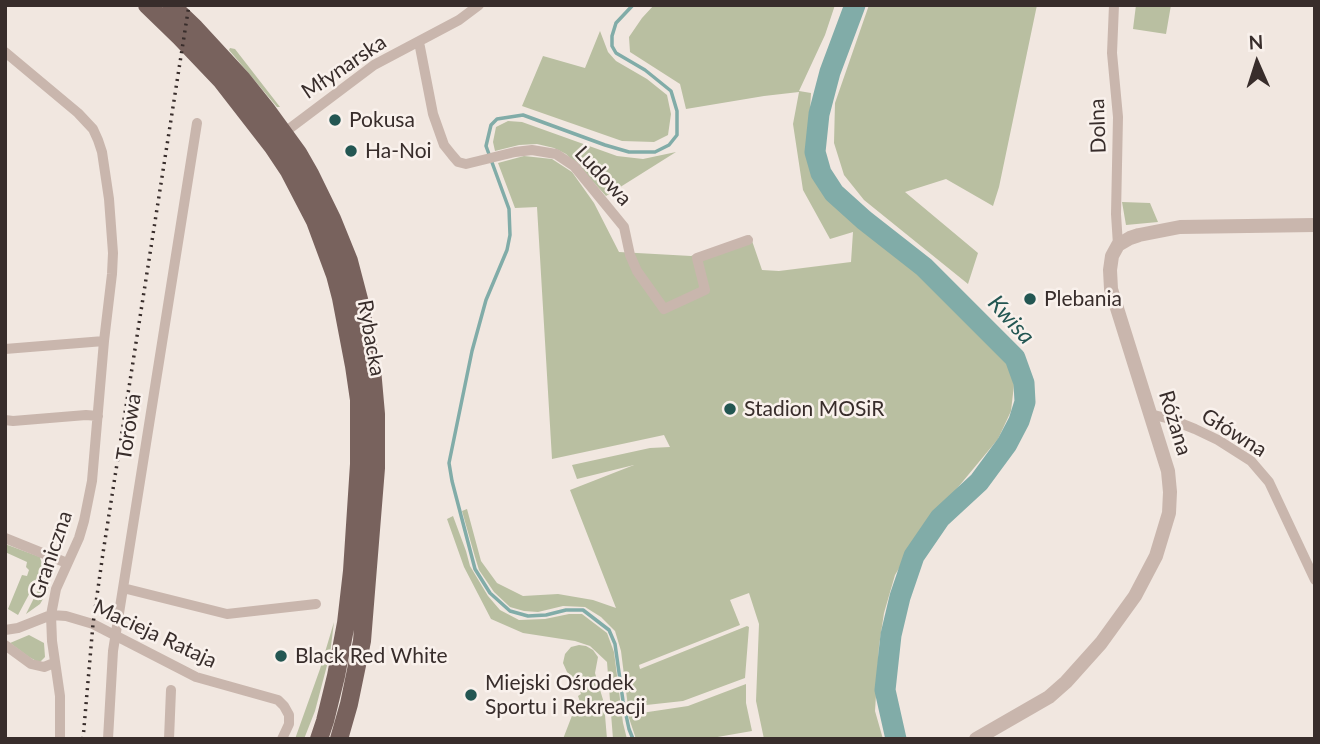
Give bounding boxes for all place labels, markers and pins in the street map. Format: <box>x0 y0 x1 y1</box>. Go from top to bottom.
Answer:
place label: Pokusa <box>349 107 415 133</box>
marker: Pokusa <box>327 112 343 128</box>
place label: Ha-Noi <box>365 138 432 164</box>
marker: Ha-Noi <box>343 143 359 159</box>
place label: Plebania <box>1044 286 1122 312</box>
marker: Plebania <box>1022 291 1038 307</box>
place label: Stadion MOSiR <box>744 396 884 422</box>
marker: Stadion MOSiR <box>722 401 738 417</box>
place label: Black Red White <box>295 643 447 669</box>
marker: Black Red White <box>273 648 289 664</box>
place label: Miejski Ośrodek Sportu i Rekreacji <box>485 670 646 720</box>
marker: Miejski Ośrodek Sportu i Rekreacji <box>463 687 479 703</box>

